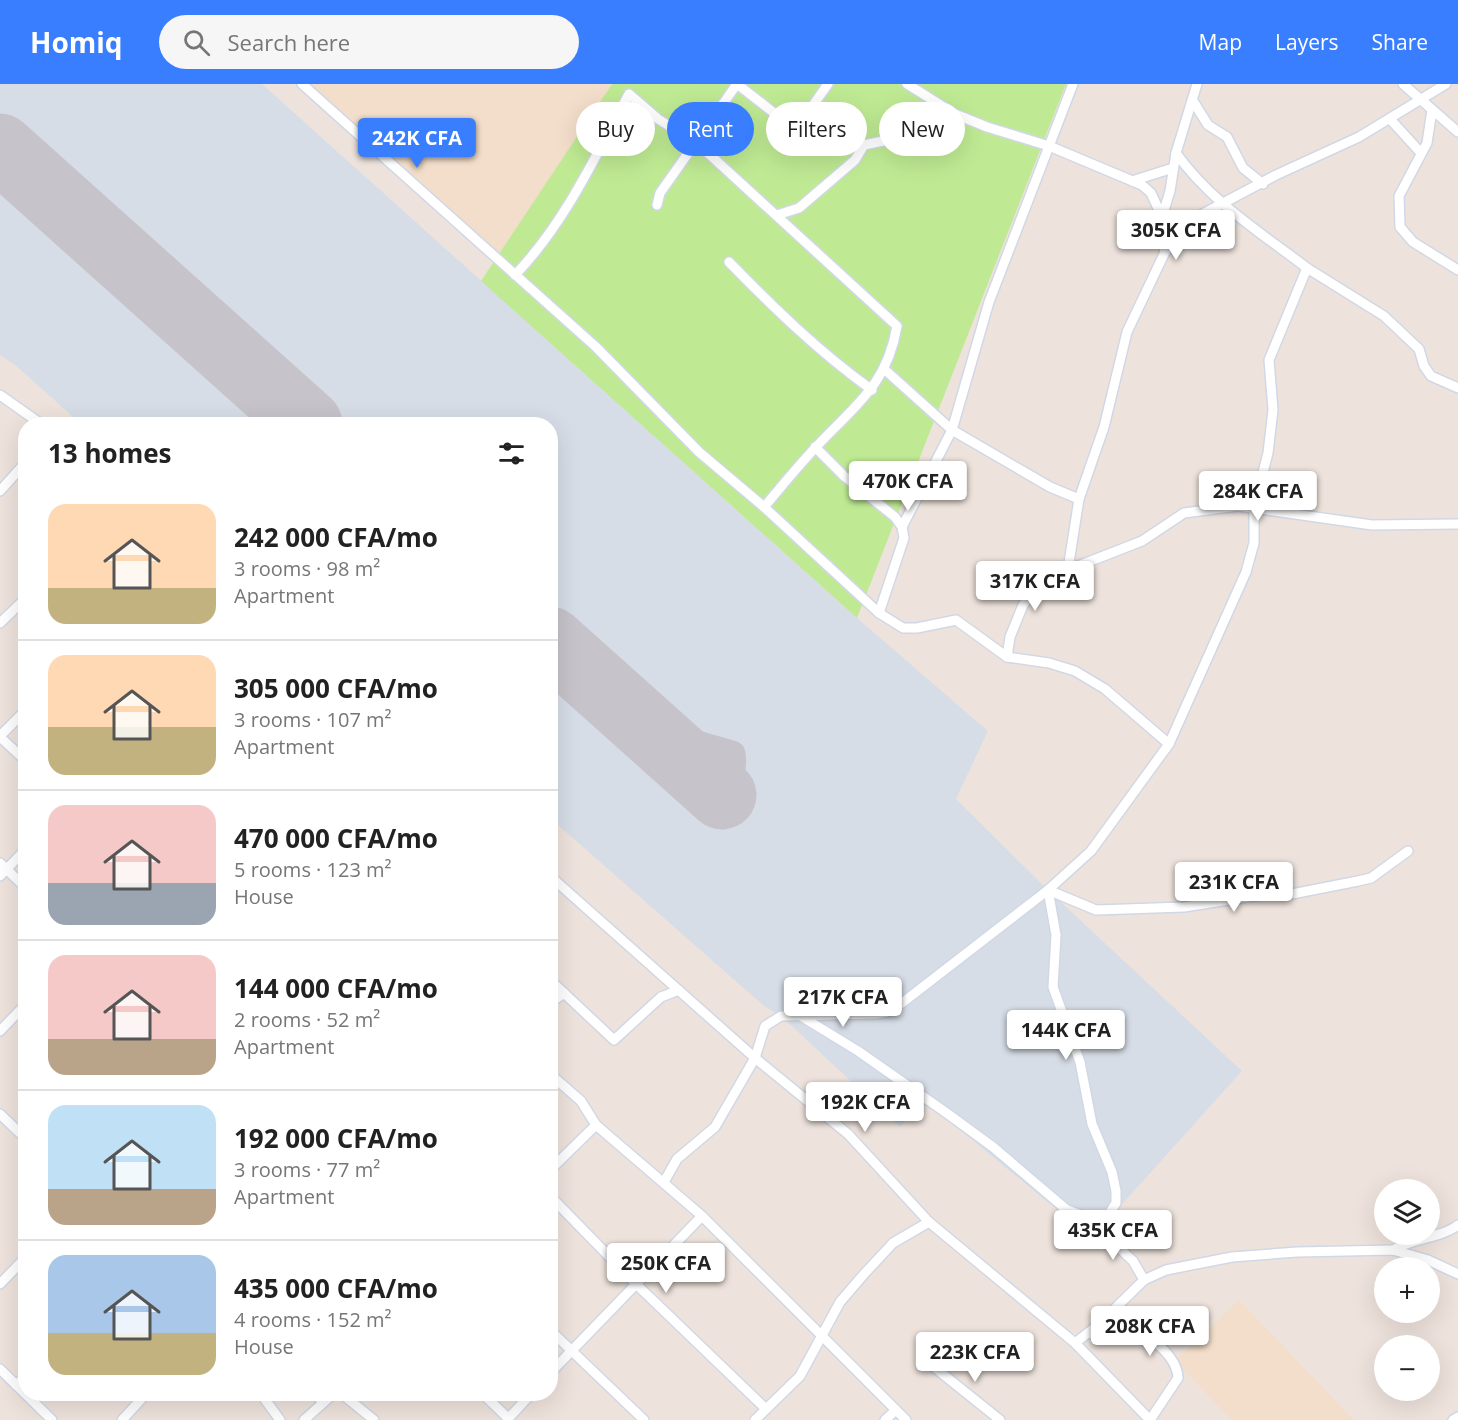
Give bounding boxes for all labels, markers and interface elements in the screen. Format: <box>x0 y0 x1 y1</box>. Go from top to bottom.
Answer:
search box <box>159 15 579 69</box>
text: Homiq <box>30 23 123 61</box>
icon: search <box>180 26 213 59</box>
text: Search here <box>228 27 350 57</box>
text: Map <box>1199 28 1242 56</box>
text: Layers <box>1275 28 1339 56</box>
text: Share <box>1372 28 1428 56</box>
chip: Buy <box>576 102 655 156</box>
chip: Rent <box>667 102 754 156</box>
chip: Filters <box>766 102 867 156</box>
chip: New <box>879 102 965 156</box>
pin: 242K CFA <box>355 118 479 169</box>
text: 242K CFA <box>372 124 462 151</box>
pin: 305K CFA <box>1114 210 1238 261</box>
text: 305K CFA <box>1131 216 1221 243</box>
text: 13 homes <box>48 435 172 471</box>
icon: filters <box>495 437 528 470</box>
pin: 470K CFA <box>846 461 970 512</box>
text: 470K CFA <box>863 467 953 494</box>
pin: 284K CFA <box>1196 471 1320 522</box>
text: 284K CFA <box>1213 477 1303 504</box>
text: 242 000 CFA/mo <box>234 519 438 555</box>
icon: home <box>96 528 168 600</box>
text: 3 rooms · 98 m² <box>234 555 380 582</box>
pin: 317K CFA <box>973 561 1097 612</box>
text: 317K CFA <box>990 567 1080 594</box>
text: Apartment <box>234 582 334 609</box>
text: 305 000 CFA/mo <box>234 670 438 706</box>
icon: home <box>96 679 168 751</box>
text: 3 rooms · 107 m² <box>234 706 392 733</box>
text: Apartment <box>234 733 334 760</box>
text: 470 000 CFA/mo <box>234 820 438 856</box>
icon: home <box>96 829 168 901</box>
text: 5 rooms · 123 m² <box>234 856 392 883</box>
pin: 231K CFA <box>1172 862 1296 913</box>
text: 231K CFA <box>1189 868 1279 895</box>
text: House <box>234 883 294 910</box>
text: 144 000 CFA/mo <box>234 970 438 1006</box>
pin: 217K CFA <box>781 977 905 1028</box>
icon: home <box>96 979 168 1051</box>
text: 217K CFA <box>798 983 888 1010</box>
text: 2 rooms · 52 m² <box>234 1006 380 1033</box>
pin: 144K CFA <box>1004 1010 1128 1061</box>
text: 144K CFA <box>1021 1016 1111 1043</box>
text: Apartment <box>234 1033 334 1060</box>
pin: 192K CFA <box>803 1082 927 1133</box>
text: 192K CFA <box>820 1088 910 1115</box>
text: 192 000 CFA/mo <box>234 1120 438 1156</box>
icon: home <box>96 1129 168 1201</box>
text: 3 rooms · 77 m² <box>234 1156 380 1183</box>
map controls <box>1374 1179 1440 1401</box>
button: layers <box>1374 1179 1440 1245</box>
text: Apartment <box>234 1183 334 1210</box>
pin: 435K CFA <box>1051 1210 1175 1261</box>
text: 435K CFA <box>1068 1216 1158 1243</box>
pin: 250K CFA <box>604 1243 728 1294</box>
text: 250K CFA <box>621 1249 711 1276</box>
button: + <box>1374 1257 1440 1323</box>
text: 435 000 CFA/mo <box>234 1270 438 1306</box>
icon: home <box>96 1279 168 1351</box>
text: 4 rooms · 152 m² <box>234 1306 392 1333</box>
pin: 208K CFA <box>1088 1306 1212 1357</box>
text: 208K CFA <box>1105 1312 1195 1339</box>
pin: 223K CFA <box>913 1332 1037 1383</box>
text: House <box>234 1333 294 1360</box>
button: − <box>1374 1335 1440 1401</box>
text: 223K CFA <box>930 1338 1020 1365</box>

